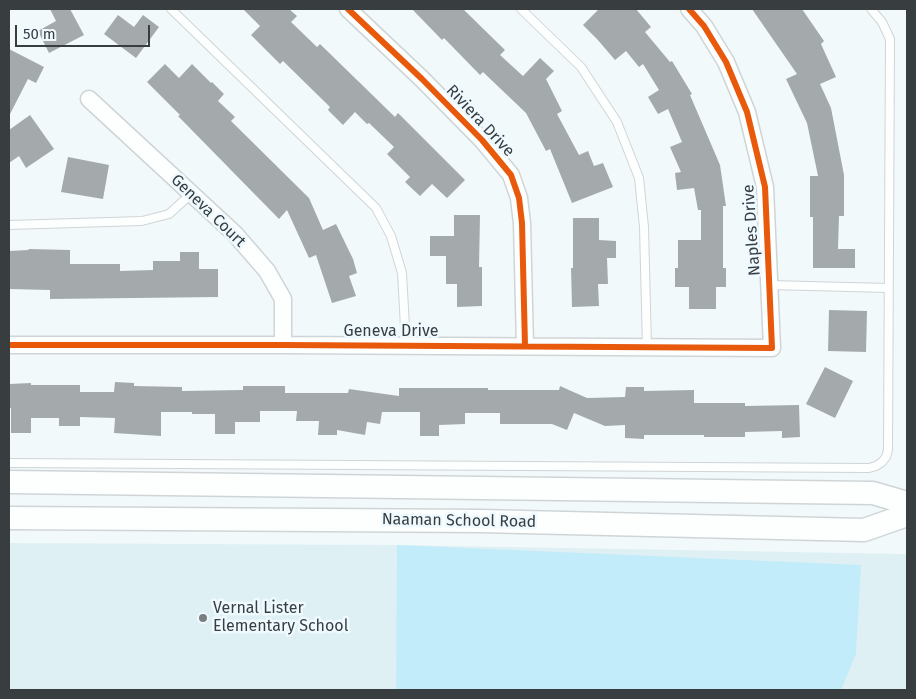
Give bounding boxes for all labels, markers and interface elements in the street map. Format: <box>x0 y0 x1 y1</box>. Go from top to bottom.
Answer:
scale bar <box>18 15 152 47</box>
text: 50 m <box>23 25 56 43</box>
street label: Riviera Drive <box>442 81 518 161</box>
street label: Geneva Court <box>167 171 249 251</box>
street label: Naples Drive <box>739 184 765 276</box>
street label: Geneva Drive <box>344 322 438 342</box>
street label: Naaman School Road <box>382 510 536 532</box>
place label: Vernal Lister Elementary School <box>213 599 348 637</box>
marker: Vernal Lister Elementary School <box>197 612 209 624</box>

